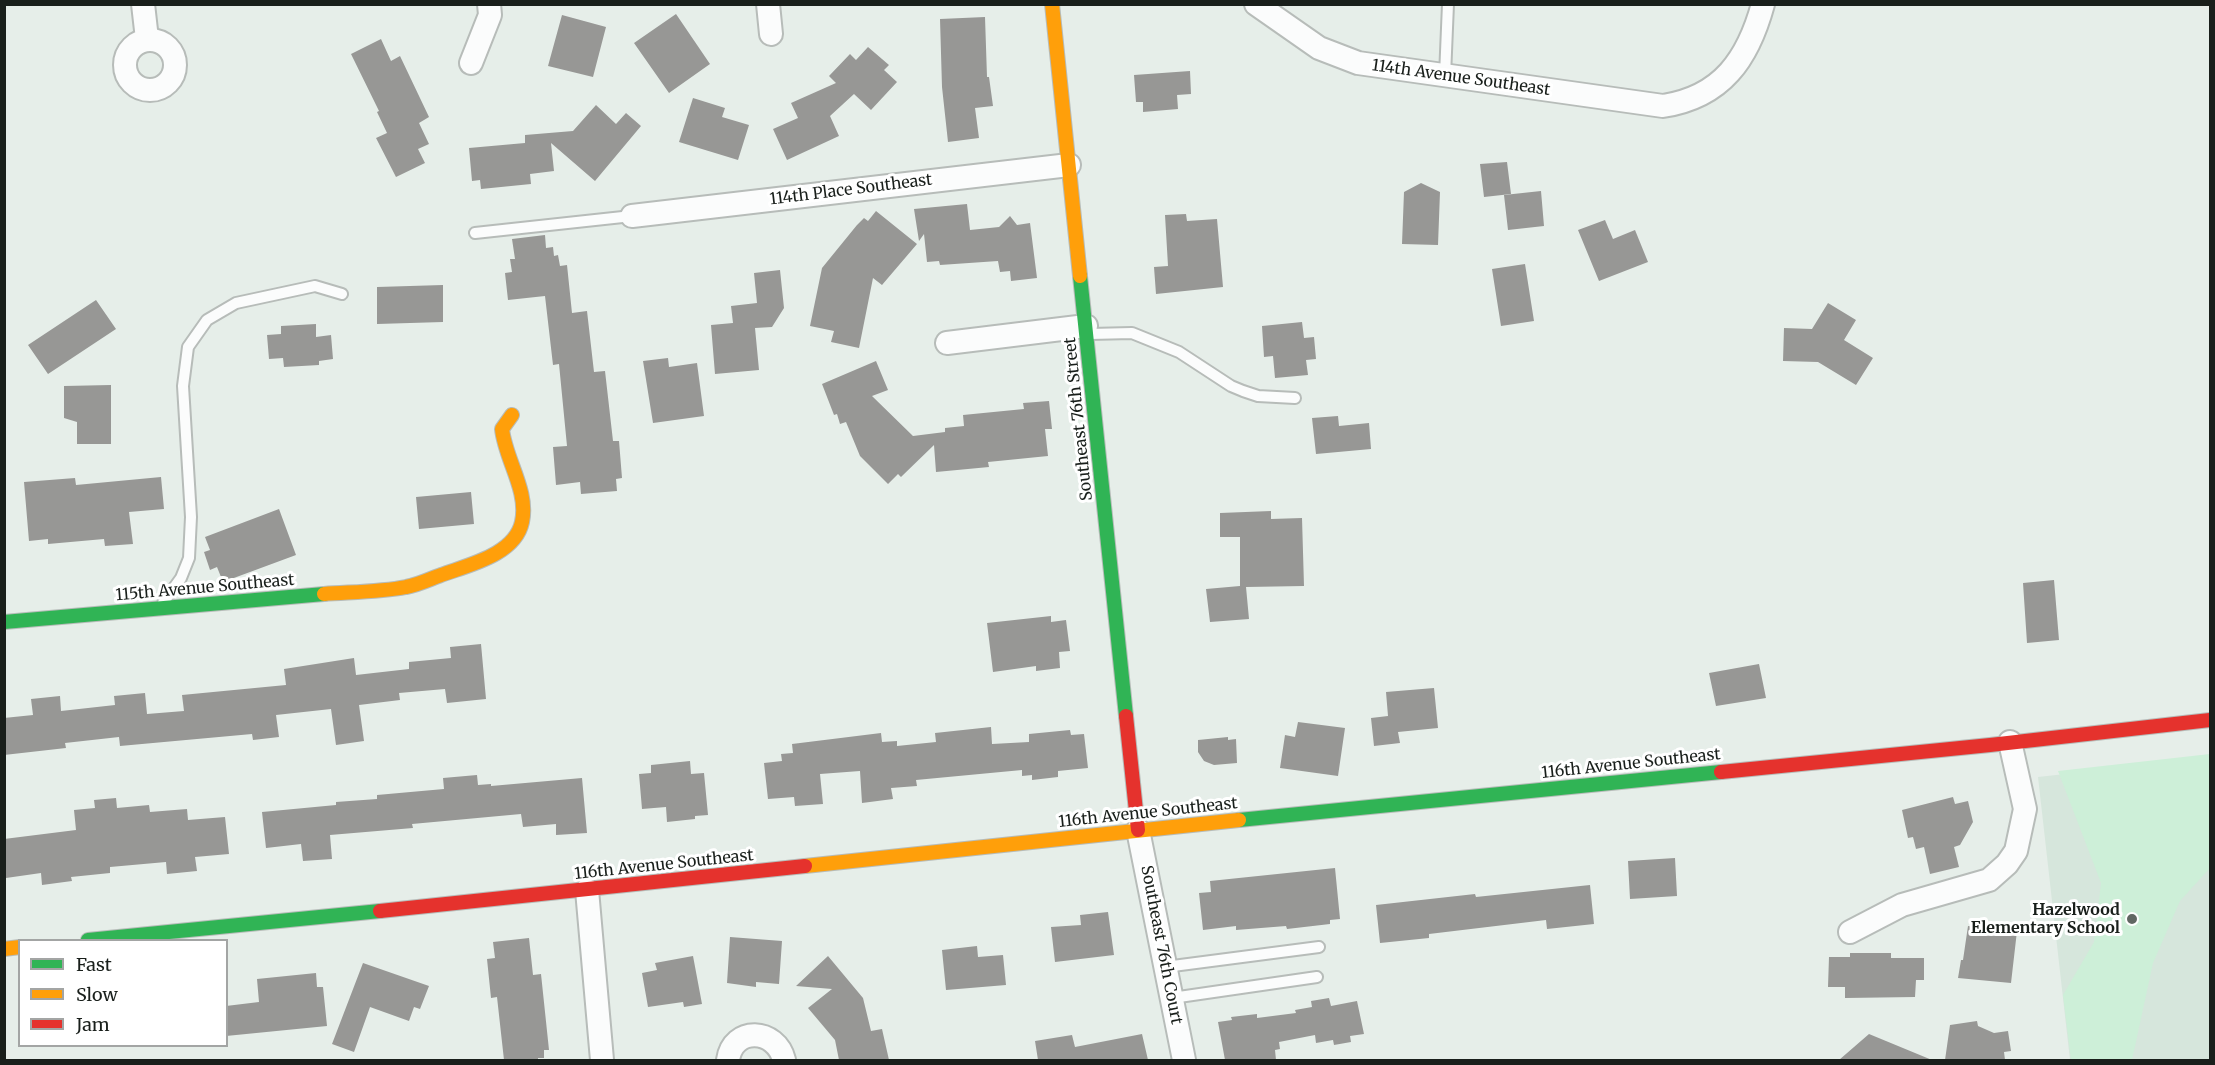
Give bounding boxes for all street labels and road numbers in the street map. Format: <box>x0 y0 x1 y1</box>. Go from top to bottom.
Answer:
street label: 114th Avenue Southeast <box>1371 56 1551 100</box>
street label: 114th Place Southeast <box>769 171 933 209</box>
street label: Southeast 76th Street <box>1061 336 1097 502</box>
street label: 115th Avenue Southeast <box>115 571 295 605</box>
street label: 116th Avenue Southeast <box>1541 745 1721 783</box>
street label: 116th Avenue Southeast <box>1058 794 1238 832</box>
street label: 116th Avenue Southeast <box>574 846 754 884</box>
street label: Southeast 76th Court <box>1136 864 1186 1026</box>

